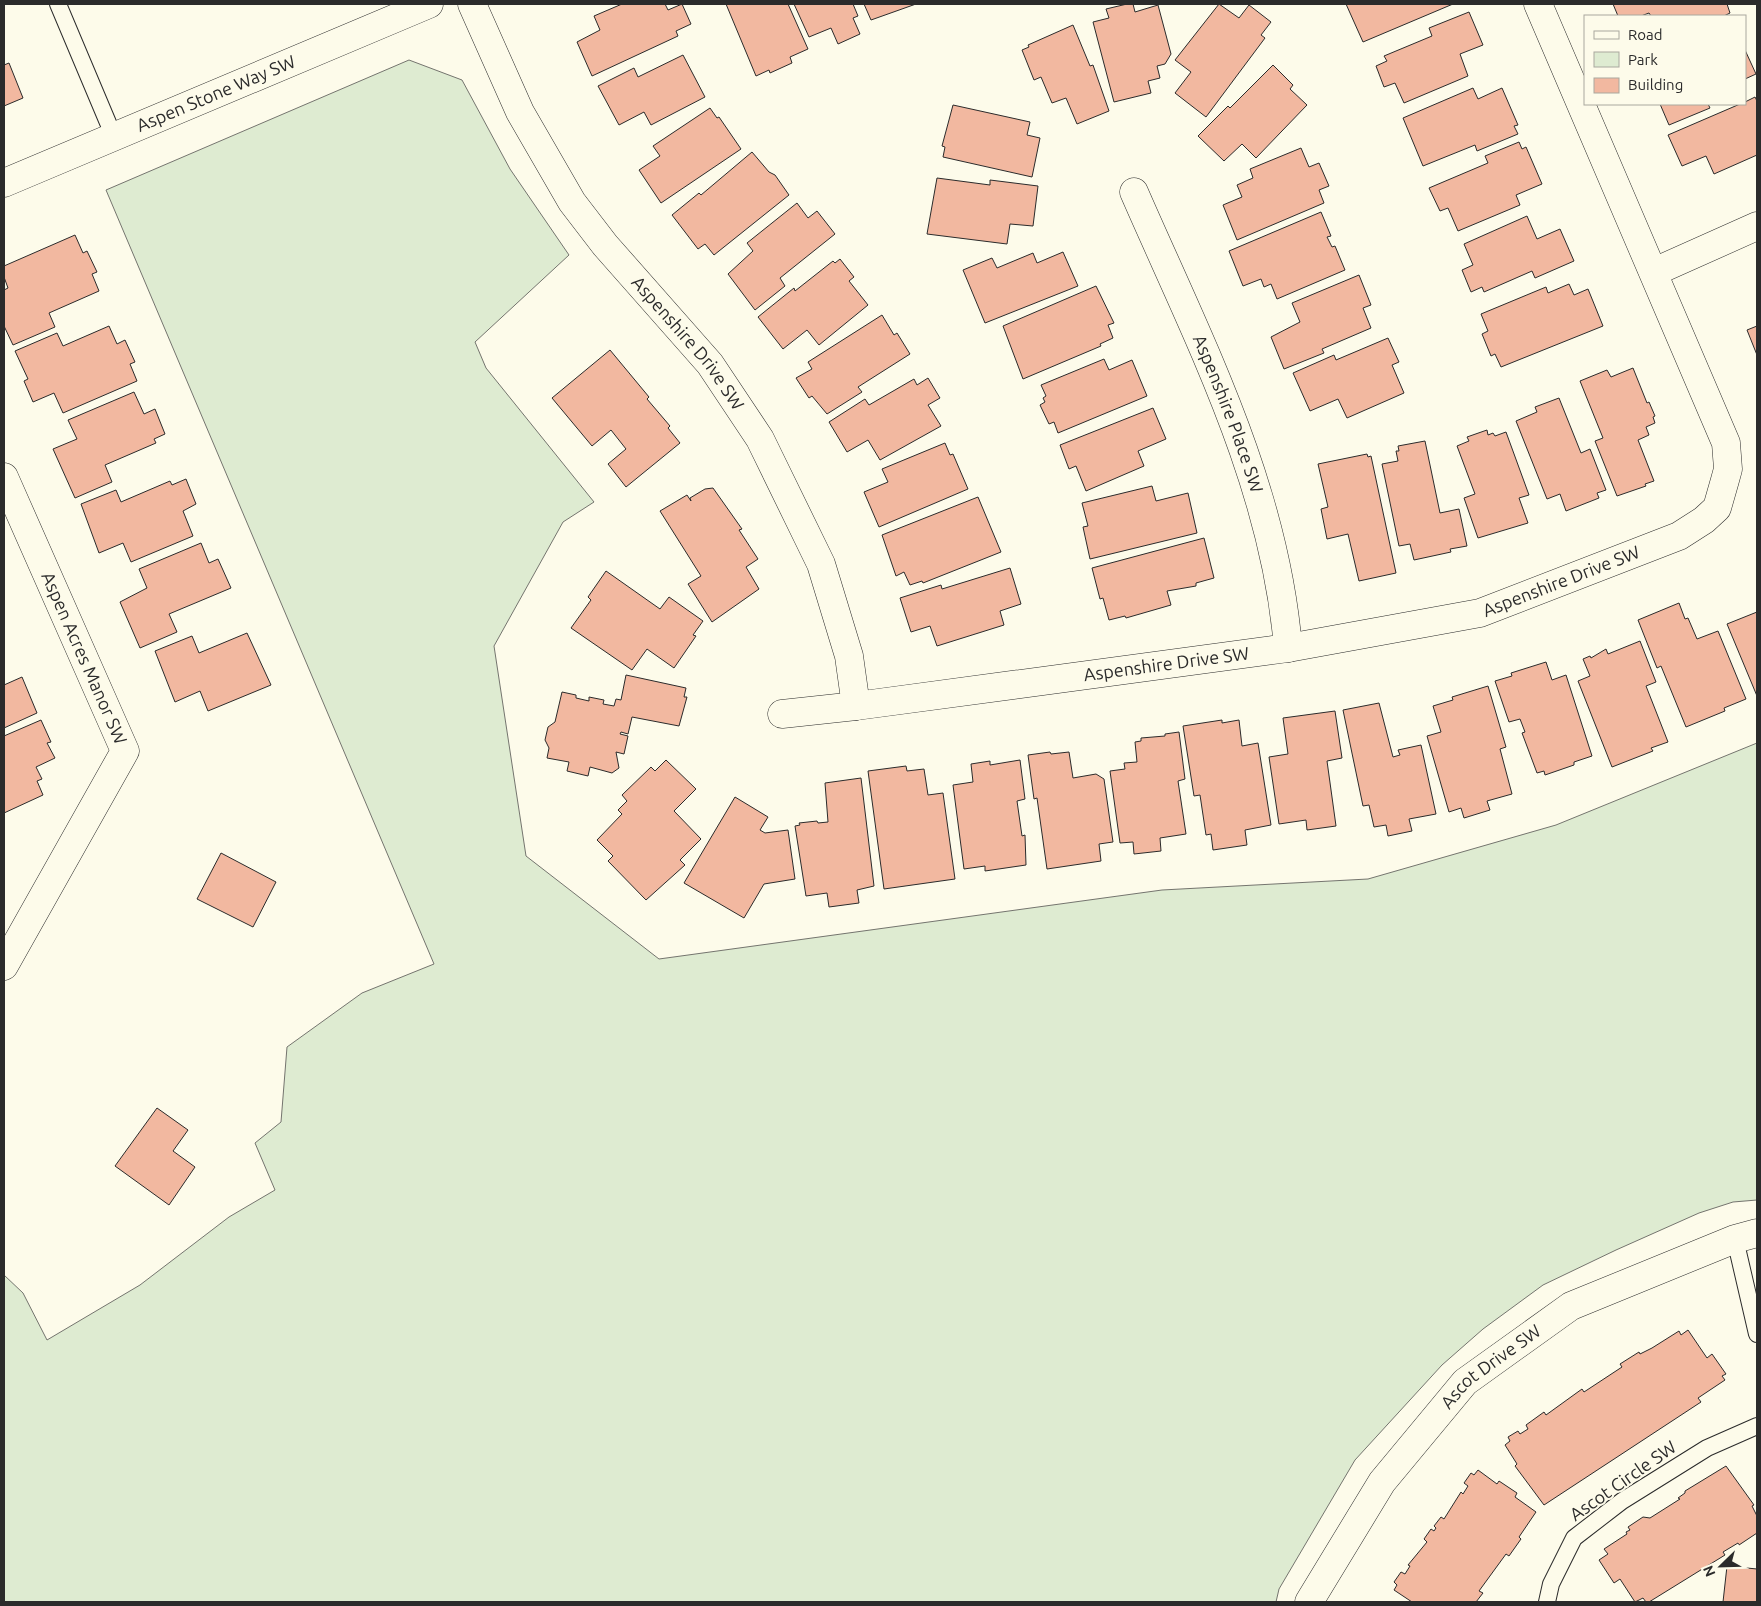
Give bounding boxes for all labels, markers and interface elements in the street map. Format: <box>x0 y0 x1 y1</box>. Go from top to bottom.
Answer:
legend <box>1584 15 1746 105</box>
text: Road <box>1628 26 1663 43</box>
street label: Aspen Stone Way SW <box>133 50 298 135</box>
text: Park <box>1628 51 1658 68</box>
text: Building <box>1628 76 1683 93</box>
street label: Aspenshire Drive SW <box>628 272 749 414</box>
street label: Aspenshire Place SW <box>1190 332 1268 495</box>
street label: Aspenshire Drive SW <box>1480 541 1642 620</box>
street label: Aspen Acres Manor SW <box>38 569 132 747</box>
street label: Aspenshire Drive SW <box>1082 642 1250 684</box>
street label: Ascot Drive SW <box>1436 1320 1544 1412</box>
street label: Ascot Circle SW <box>1565 1436 1680 1524</box>
north arrow <box>1696 1541 1746 1591</box>
text: N <box>1700 1563 1718 1579</box>

